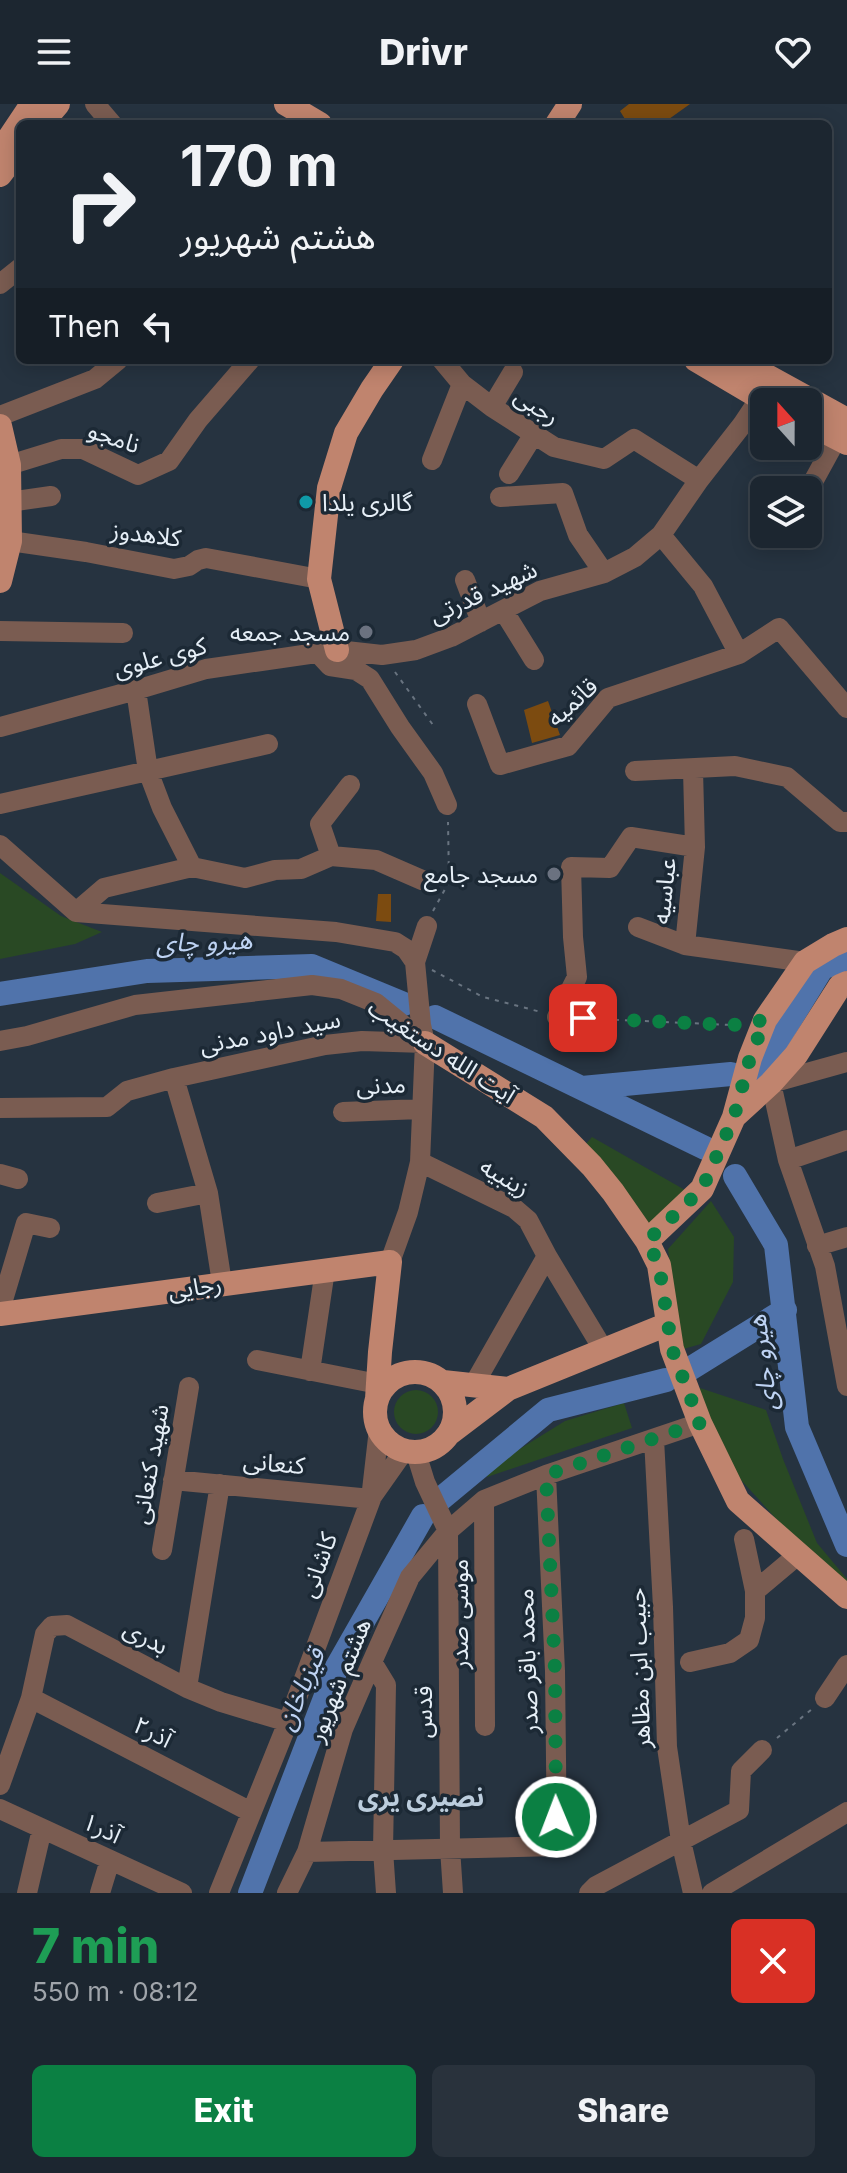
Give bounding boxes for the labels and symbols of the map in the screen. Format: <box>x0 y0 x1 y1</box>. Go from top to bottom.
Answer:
street label: رجبی <box>509 381 565 431</box>
north arrow <box>750 388 822 460</box>
street label: نامجو <box>84 415 144 459</box>
place label: گالری یلدا <box>322 488 414 517</box>
marker: گالری یلدا <box>297 493 315 511</box>
street label: کلاهدوز <box>108 515 184 553</box>
street label: شهید قدرتی <box>424 554 542 630</box>
place label: مسجد جمعه <box>230 618 350 647</box>
marker: مسجد جمعه <box>357 623 375 641</box>
street label: کوی علوی <box>110 630 211 683</box>
street label: قائمیه <box>541 672 603 732</box>
street label: عباسیه <box>646 856 682 926</box>
place label: مسجد جامع <box>424 860 538 892</box>
marker: مسجد جامع <box>545 865 563 883</box>
water label: هیرو چای <box>155 924 253 960</box>
pin <box>549 984 617 1052</box>
street label: آیت الله دستغیب <box>363 992 522 1110</box>
street label: سید داود مدنی <box>197 1004 343 1060</box>
street label: مدنی <box>356 1070 406 1100</box>
street label: زینبیه <box>475 1151 535 1203</box>
street label: رجایی <box>166 1269 224 1305</box>
water label: هیرو چای <box>741 1313 785 1413</box>
street label: شهید کنعانی <box>125 1402 175 1526</box>
street label: کنعانی <box>242 1446 307 1480</box>
street label: کاشانی <box>293 1528 343 1601</box>
street label: موسی صدر <box>445 1559 474 1670</box>
street label: حبیب ابن مظاهر <box>622 1587 656 1750</box>
street label: محمد باقر صدر <box>510 1588 544 1735</box>
street label: بدری <box>119 1613 173 1661</box>
street label: هشتم شهریور <box>301 1614 380 1748</box>
water label: قیزباخان <box>269 1642 333 1735</box>
street label: قدس <box>409 1686 438 1738</box>
street label: آذر۲ <box>129 1710 178 1754</box>
position arrow <box>514 1775 598 1859</box>
district label: نصیری یری <box>358 1781 484 1812</box>
street label: آذر۱ <box>78 1806 127 1850</box>

